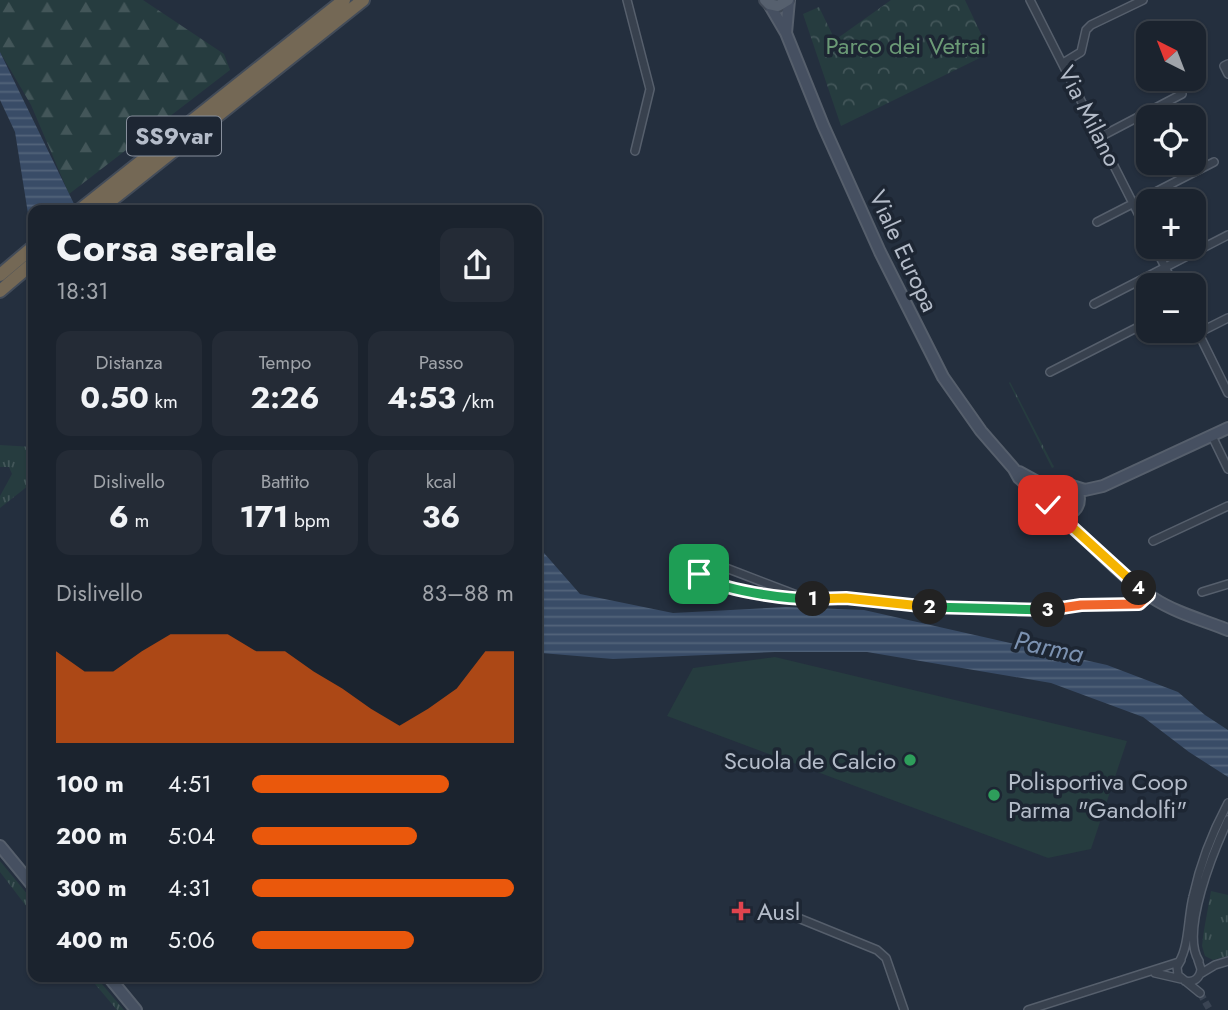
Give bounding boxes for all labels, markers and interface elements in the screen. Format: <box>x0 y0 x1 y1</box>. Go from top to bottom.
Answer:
north arrow <box>1136 21 1206 91</box>
map controls <box>1136 21 1206 343</box>
park label: Parco dei Vetrai <box>825 28 987 63</box>
street label: Via Milano <box>1050 59 1130 173</box>
button: locate <box>1136 105 1206 175</box>
road number: SS9var <box>127 116 221 155</box>
street label: Viale Europa <box>861 184 947 318</box>
button: + <box>1136 189 1206 259</box>
text: Corsa serale <box>56 220 277 275</box>
button: share <box>440 228 514 302</box>
button: − <box>1136 273 1206 343</box>
text: 18:31 <box>56 274 109 308</box>
text: Distanza <box>95 349 163 376</box>
text: Tempo <box>259 349 311 376</box>
text: Passo <box>419 349 463 376</box>
text: 0.50 <box>80 376 149 419</box>
text: 2:26 <box>250 376 320 419</box>
text: 4:53 <box>387 376 456 419</box>
text: km <box>149 388 178 415</box>
text: /km <box>456 388 495 415</box>
text: Dislivello <box>93 468 165 495</box>
text: Battito <box>261 468 309 495</box>
text: kcal <box>426 468 456 495</box>
pin <box>1018 475 1078 535</box>
icon: check <box>1029 486 1067 524</box>
text: 6 <box>109 495 129 538</box>
text: 171 <box>240 495 288 538</box>
text: 36 <box>422 495 460 538</box>
text: m <box>129 507 149 534</box>
text: bpm <box>288 507 330 534</box>
pin <box>669 544 729 604</box>
icon: arrive <box>680 555 718 593</box>
pin: 4 <box>1122 570 1156 606</box>
text: 4 <box>1132 574 1145 601</box>
text: Dislivello <box>56 576 143 610</box>
text: 83–88 m <box>422 576 514 610</box>
pin: 1 <box>796 582 830 616</box>
text: 1 <box>808 585 817 612</box>
pin: 2 <box>912 590 948 624</box>
pin: 3 <box>1030 592 1066 628</box>
text: 2 <box>923 593 936 620</box>
text: 3 <box>1042 596 1053 623</box>
water label: Parma <box>1011 621 1088 673</box>
place label: Scuola de Calcio <box>724 743 896 778</box>
marker: Scuola de Calcio <box>902 752 918 768</box>
place label: Polisportiva Coop Parma "Gandolfi" <box>1008 764 1188 827</box>
text: 100 m <box>56 767 124 801</box>
text: 4:51 <box>168 767 212 801</box>
marker: Polisportiva Coop Parma "Gandolfi" <box>986 787 1002 803</box>
text: 200 m <box>56 819 127 853</box>
text: 5:04 <box>168 819 215 853</box>
text: 300 m <box>56 871 127 905</box>
text: 4:31 <box>168 871 211 905</box>
place label: Ausl <box>757 894 800 929</box>
marker: Ausl <box>731 901 751 921</box>
text: 400 m <box>56 923 128 957</box>
text: 5:06 <box>168 923 215 957</box>

